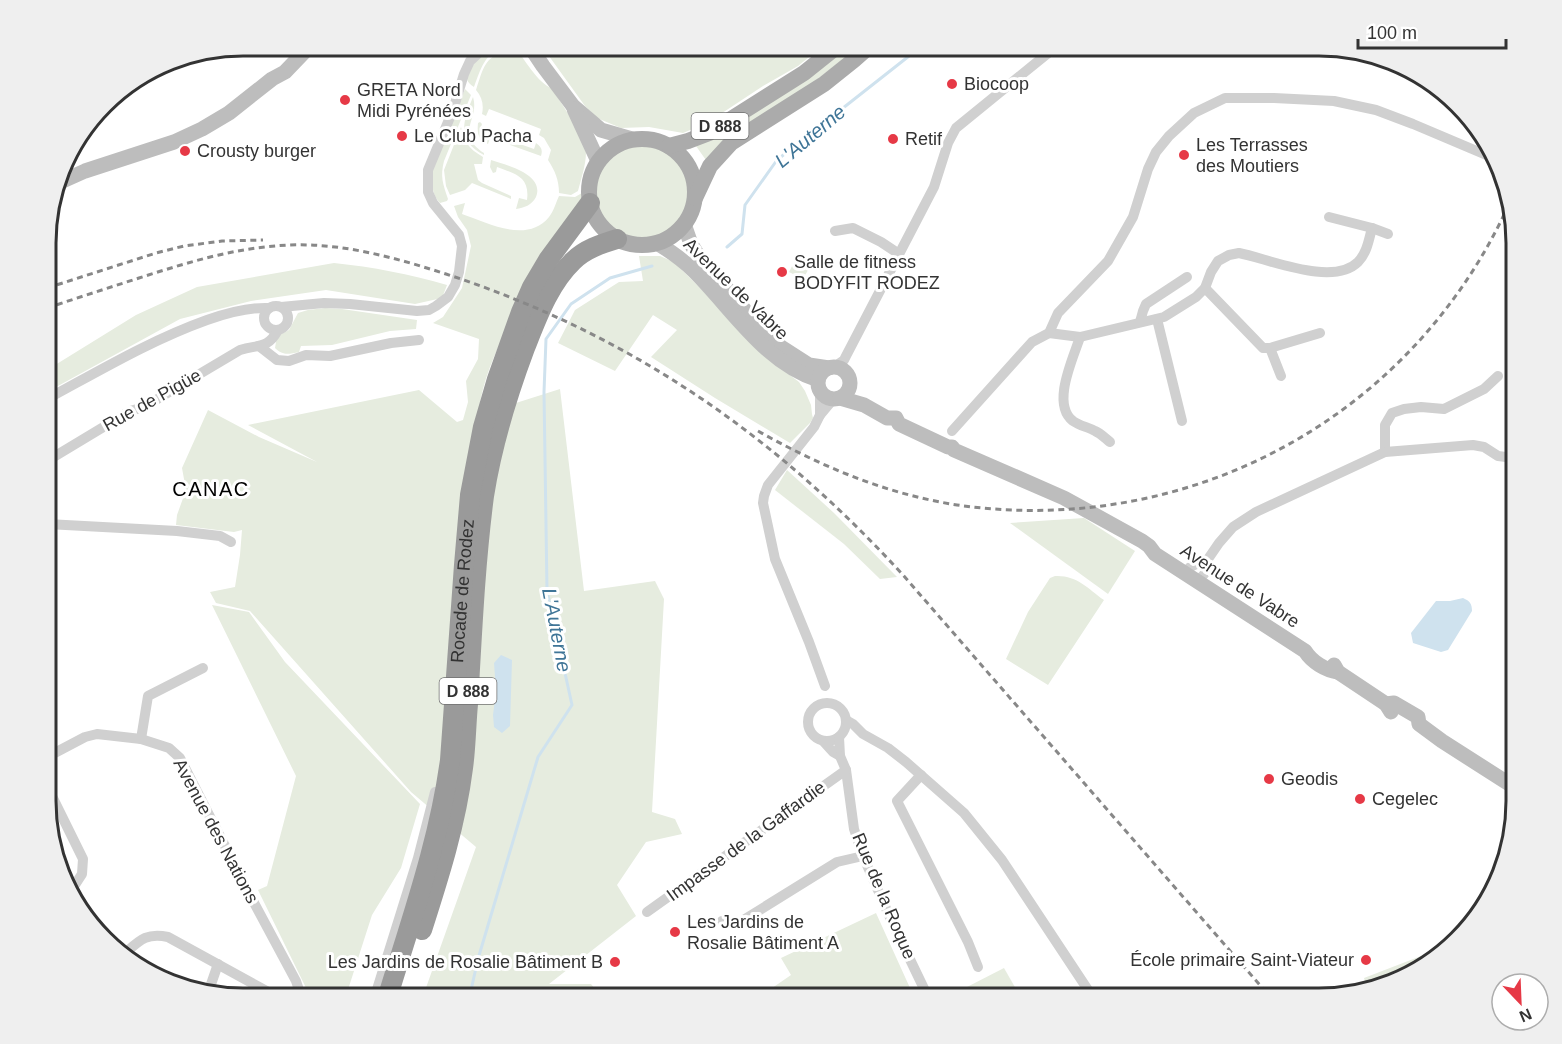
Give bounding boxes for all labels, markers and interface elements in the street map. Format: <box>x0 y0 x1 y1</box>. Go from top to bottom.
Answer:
scale bar <box>1358 12 1506 50</box>
text: 100 m <box>1367 23 1417 43</box>
place label: Biocoop <box>964 74 1029 94</box>
marker: Biocoop <box>945 77 959 91</box>
place label: GRETA Nord Midi Pyrénées <box>357 80 471 121</box>
marker: GRETA Nord Midi Pyrénées <box>338 93 352 107</box>
water label: L'Auterne <box>770 100 850 172</box>
road number: D 888 <box>692 113 748 139</box>
place label: Le Club Pacha <box>414 126 533 146</box>
marker: Le Club Pacha <box>395 129 409 143</box>
place label: Retif <box>905 129 943 149</box>
marker: Retif <box>886 132 900 146</box>
place label: Les Terrasses des Moutiers <box>1196 135 1308 176</box>
place label: Crousty burger <box>197 141 316 161</box>
marker: Crousty burger <box>178 144 192 158</box>
marker: Les Terrasses des Moutiers <box>1177 148 1191 162</box>
street label: Avenue de Vabre <box>680 234 792 344</box>
place label: Salle de fitness BODYFIT RODEZ <box>794 252 940 293</box>
marker: Salle de fitness BODYFIT RODEZ <box>775 265 789 279</box>
street label: Rue de Pigüe <box>99 365 205 435</box>
district label: CANAC <box>172 478 250 500</box>
street label: Rocade de Rodez <box>447 518 478 664</box>
street label: Avenue de Vabre <box>1177 540 1303 632</box>
water label: L'Auterne <box>538 586 576 674</box>
road number: D 888 <box>440 678 496 704</box>
street label: Avenue des Nations <box>169 755 263 907</box>
place label: Geodis <box>1281 769 1338 789</box>
marker: Geodis <box>1262 772 1276 786</box>
street label: Impasse de la Gaffardie <box>663 777 829 905</box>
place label: Cegelec <box>1372 789 1438 809</box>
marker: Cegelec <box>1353 792 1367 806</box>
street label: Rue de la Roque <box>848 830 920 962</box>
place label: Les Jardins de Rosalie Bâtiment A <box>687 912 839 953</box>
marker: Les Jardins de Rosalie Bâtiment A <box>668 925 682 939</box>
place label: École primaire Saint-Viateur <box>1130 950 1354 970</box>
place label: Les Jardins de Rosalie Bâtiment B <box>328 952 603 972</box>
marker: École primaire Saint-Viateur <box>1359 953 1373 967</box>
marker: Les Jardins de Rosalie Bâtiment B <box>608 955 622 969</box>
north arrow <box>1490 972 1550 1032</box>
text: N <box>1517 1005 1534 1025</box>

